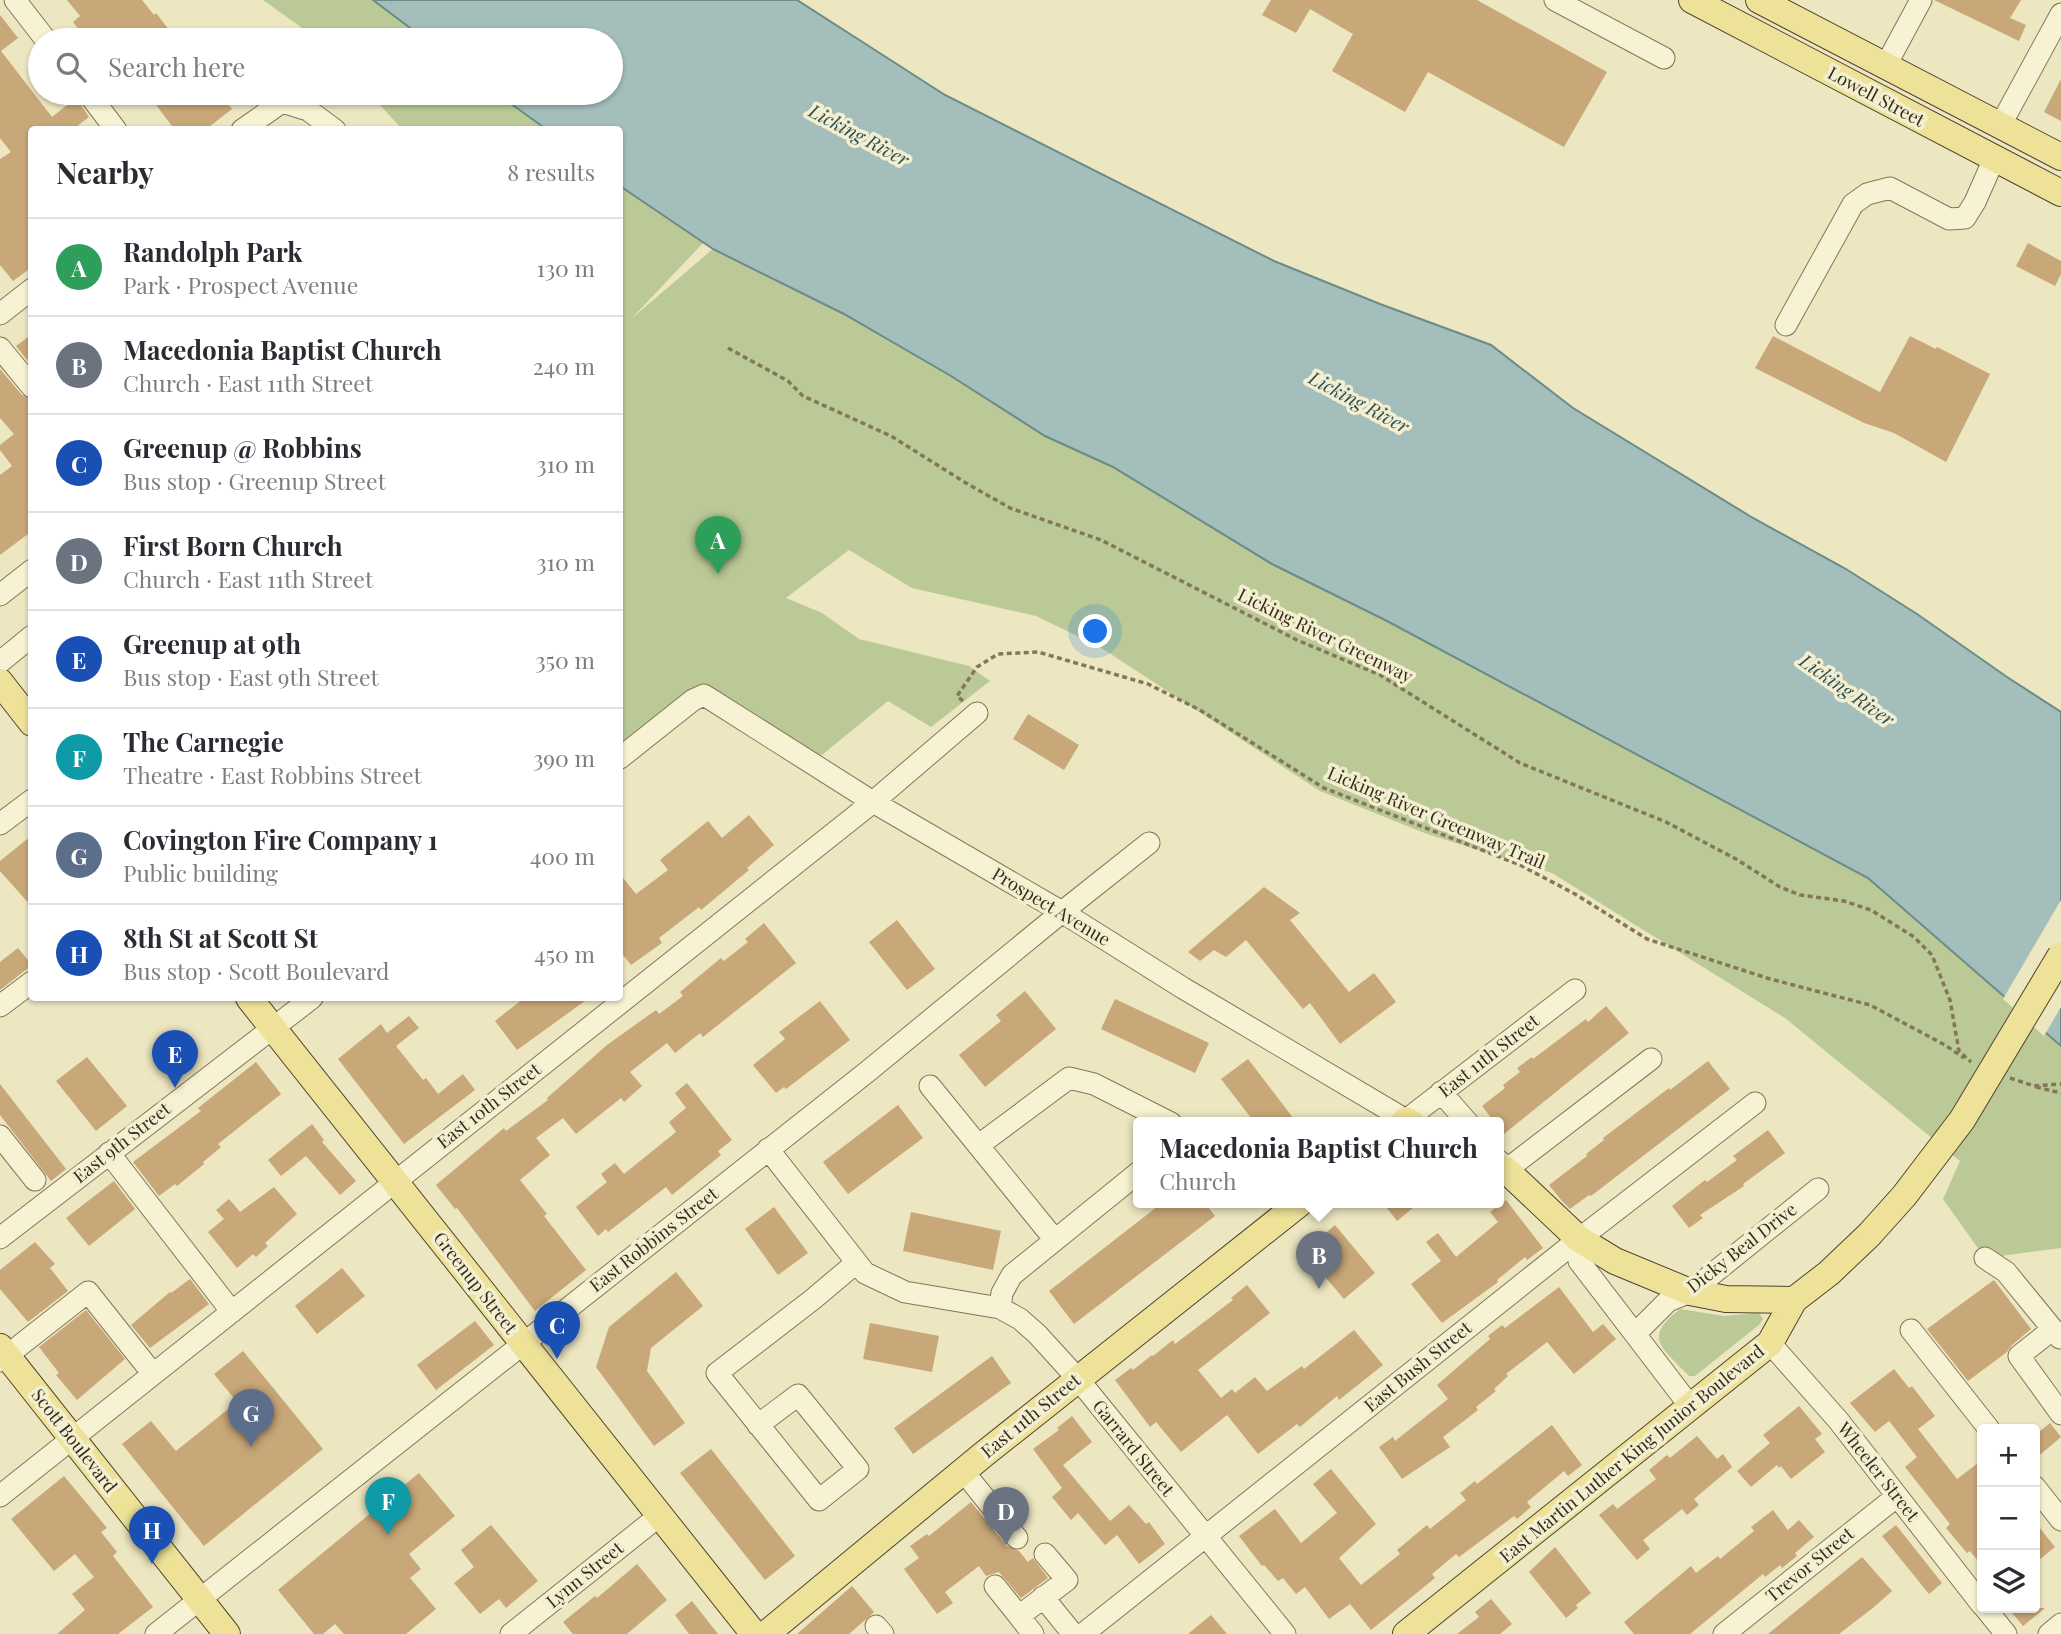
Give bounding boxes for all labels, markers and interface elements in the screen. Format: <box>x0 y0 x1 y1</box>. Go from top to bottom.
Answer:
search box <box>28 28 623 105</box>
icon: search <box>52 48 90 86</box>
text: Search here <box>108 49 245 84</box>
street label: Lowell Street <box>1824 61 1930 132</box>
water label: Licking River <box>804 96 915 172</box>
text: Nearby <box>56 152 154 192</box>
text: 8 results <box>507 156 595 187</box>
text: Randolph Park <box>123 234 302 269</box>
text: A <box>71 252 87 283</box>
text: 130 m <box>537 252 595 283</box>
text: Park · Prospect Avenue <box>123 269 358 300</box>
text: Macedonia Baptist Church <box>123 332 442 367</box>
text: B <box>71 350 87 381</box>
text: 240 m <box>533 350 595 381</box>
water label: Licking River <box>1304 363 1415 439</box>
text: Church · East 11th Street <box>123 367 373 398</box>
text: Greenup @ Robbins <box>123 430 362 465</box>
text: C <box>71 448 87 479</box>
text: 310 m <box>536 448 595 479</box>
text: Bus stop · Greenup Street <box>123 465 386 496</box>
pin: A <box>695 516 741 574</box>
text: First Born Church <box>123 528 342 563</box>
text: D <box>70 546 88 577</box>
text: 310 m <box>536 546 595 577</box>
text: Church · East 11th Street <box>123 563 373 594</box>
street label: Licking River Greenway <box>1234 582 1417 688</box>
your location <box>1078 614 1112 648</box>
text: Greenup at 9th <box>123 626 301 661</box>
text: E <box>72 644 86 675</box>
text: 350 m <box>535 644 595 675</box>
water label: Licking River <box>1794 647 1901 732</box>
text: Bus stop · East 9th Street <box>123 661 379 692</box>
text: The Carnegie <box>123 724 284 759</box>
text: F <box>72 742 86 773</box>
text: 390 m <box>533 742 595 773</box>
text: Theatre · East Robbins Street <box>123 759 422 790</box>
street label: Licking River Greenway Trail <box>1324 760 1549 874</box>
text: Covington Fire Company 1 <box>123 822 438 857</box>
text: G <box>71 840 87 871</box>
text: 400 m <box>530 840 595 871</box>
text: Public building <box>123 857 278 888</box>
street label: Prospect Avenue <box>988 861 1115 951</box>
text: 8th St at Scott St <box>123 920 318 955</box>
text: H <box>70 938 88 969</box>
text: 450 m <box>534 938 595 969</box>
text: Bus stop · Scott Boulevard <box>123 955 389 986</box>
street label: East 11th Street <box>1433 1008 1544 1102</box>
pin: E <box>152 1030 198 1088</box>
street label: East 10th Street <box>431 1057 546 1153</box>
street label: East 9th Street <box>68 1096 176 1188</box>
popup <box>1133 1117 1504 1208</box>
text: Macedonia Baptist Church <box>1159 1130 1478 1165</box>
text: Church <box>1159 1165 1236 1196</box>
street label: East Robbins Street <box>584 1181 723 1297</box>
street label: Dicky Beal Drive <box>1682 1197 1801 1298</box>
street label: Greenup Street <box>428 1227 523 1339</box>
pin: B <box>1296 1231 1342 1289</box>
pin: C <box>534 1301 580 1359</box>
street label: East Bush Street <box>1359 1315 1477 1417</box>
street label: East Martin Luther King Junior Boulevard <box>1494 1338 1769 1568</box>
street label: East 11th Street <box>976 1367 1086 1463</box>
street label: Scott Boulevard <box>27 1383 123 1498</box>
pin: G <box>228 1389 274 1447</box>
street label: Garrard Street <box>1087 1394 1180 1501</box>
street label: Wheeler Street <box>1832 1416 1925 1526</box>
map controls <box>1977 1424 2040 1613</box>
button: + <box>1977 1424 2040 1487</box>
pin: F <box>365 1477 411 1535</box>
pin: D <box>983 1487 1029 1545</box>
button: − <box>1977 1487 2040 1550</box>
pin: H <box>129 1506 175 1564</box>
street label: Trevor Street <box>1760 1521 1859 1607</box>
street label: Lynn Street <box>541 1535 628 1613</box>
button: layers <box>1977 1550 2040 1613</box>

